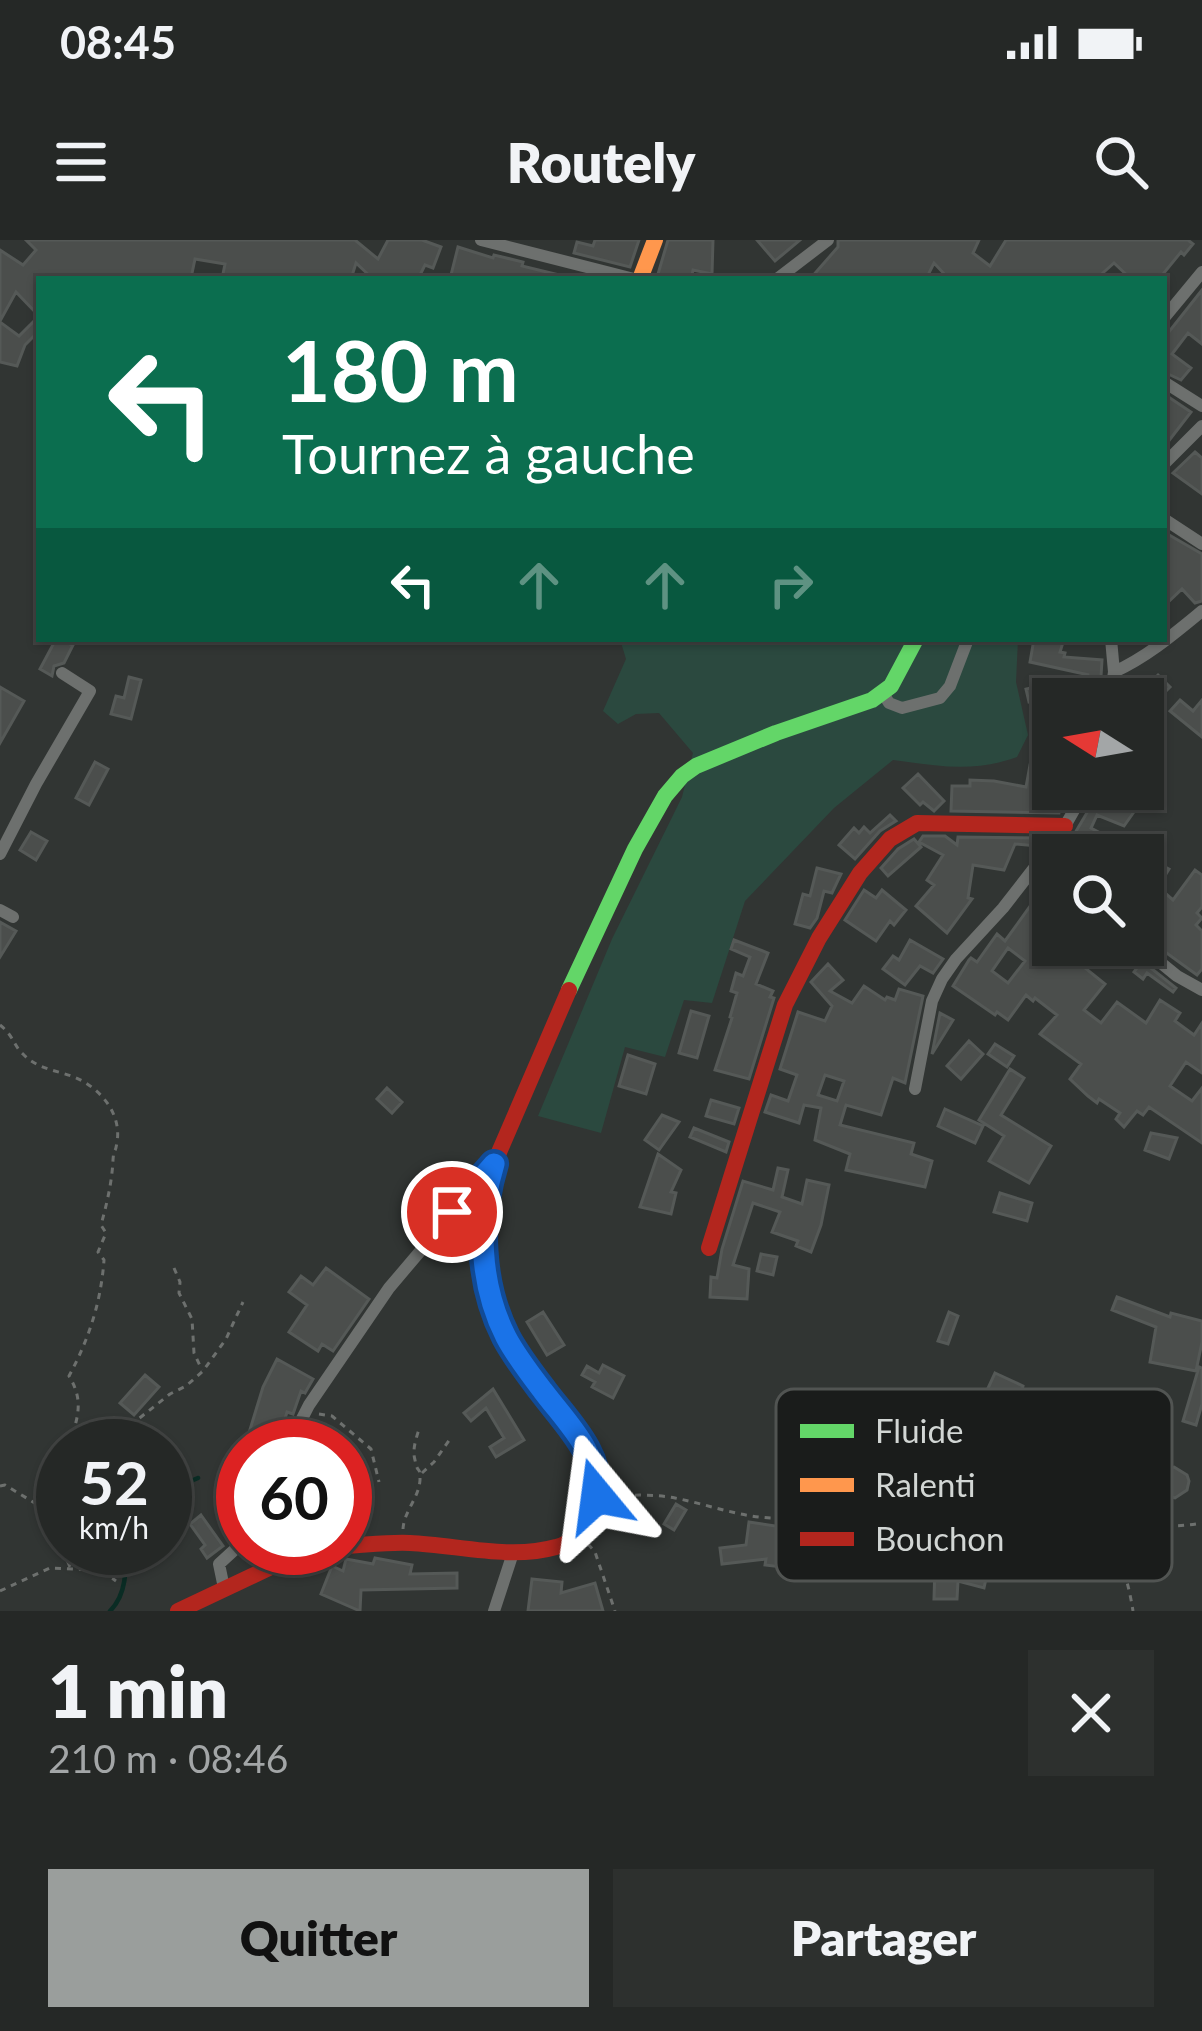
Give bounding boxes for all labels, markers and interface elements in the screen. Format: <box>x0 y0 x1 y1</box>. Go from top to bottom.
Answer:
text: 08:45 <box>60 15 176 69</box>
icon: menu <box>48 129 114 195</box>
icon: search <box>1088 129 1154 195</box>
text: Routely <box>507 130 695 195</box>
text: 180 m <box>282 319 519 420</box>
icon: left <box>84 324 240 480</box>
text: Tournez à gauche <box>282 421 695 486</box>
icon: left <box>380 552 446 618</box>
icon: ahead <box>506 552 572 618</box>
icon: ahead <box>632 552 698 618</box>
icon: right <box>758 552 824 618</box>
north arrow <box>1032 678 1164 810</box>
map controls <box>1032 678 1164 966</box>
button: search <box>1032 834 1164 966</box>
pin <box>401 1161 503 1263</box>
icon: arrive <box>419 1179 485 1245</box>
legend <box>776 1389 1172 1581</box>
text: Fluide <box>875 1410 963 1450</box>
speed limit sign: 60 <box>216 1419 372 1575</box>
position arrow <box>534 1433 660 1559</box>
text: 52 <box>79 1446 149 1518</box>
text: Ralenti <box>875 1464 976 1504</box>
text: km/h <box>79 1509 149 1545</box>
text: Bouchon <box>875 1518 1005 1558</box>
text: 1 min <box>48 1647 228 1733</box>
button: close <box>1028 1650 1154 1776</box>
text: 210 m · 08:46 <box>48 1735 288 1781</box>
button: Quitter <box>48 1869 589 2007</box>
button: Partager <box>613 1869 1154 2007</box>

